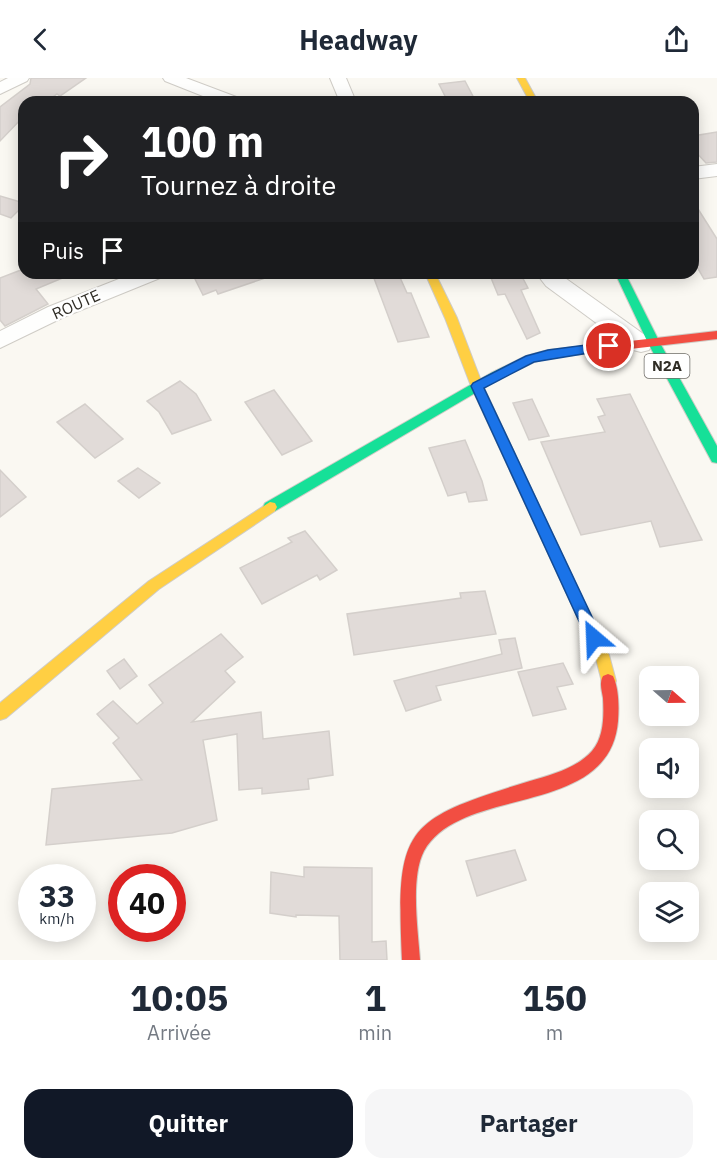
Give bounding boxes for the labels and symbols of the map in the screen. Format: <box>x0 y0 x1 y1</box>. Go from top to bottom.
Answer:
street label: ROUTE <box>49 285 103 323</box>
pin <box>583 320 634 371</box>
road number: N2A <box>644 354 690 378</box>
position arrow <box>562 606 626 670</box>
north arrow <box>639 666 699 726</box>
speed limit sign: 40 <box>108 864 186 942</box>

